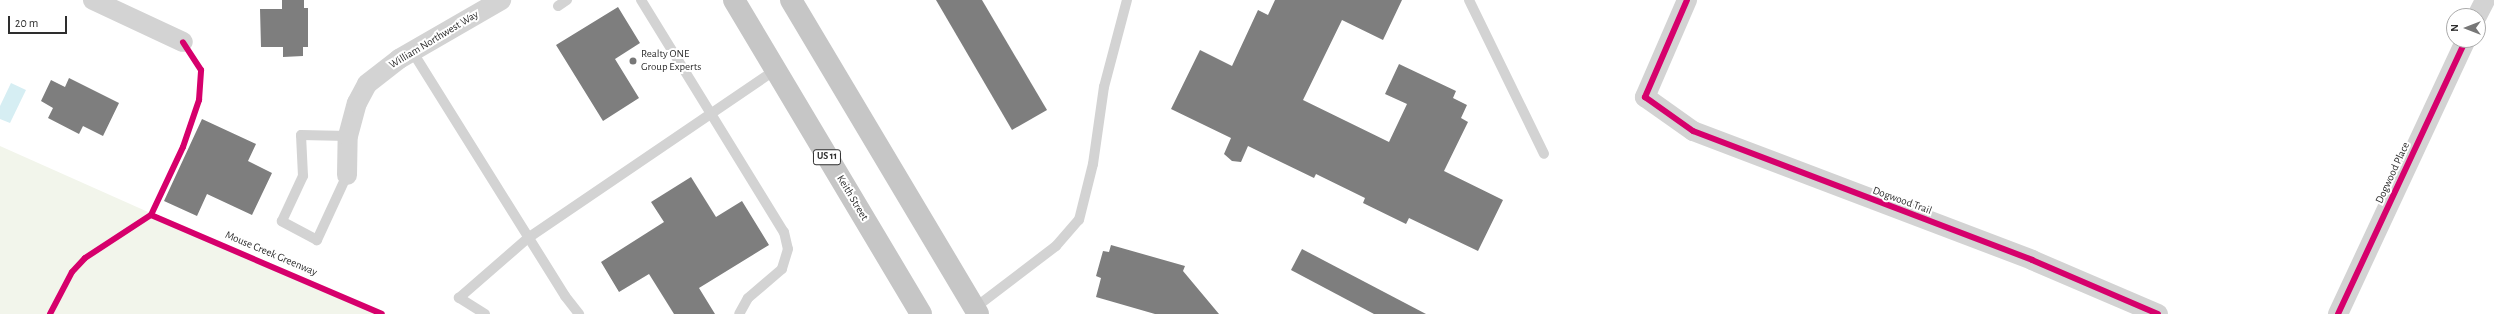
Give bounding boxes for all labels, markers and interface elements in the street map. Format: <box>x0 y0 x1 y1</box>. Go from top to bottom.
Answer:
scale bar <box>10 8 69 34</box>
street label: William Northwest Way <box>387 8 481 72</box>
north arrow <box>2446 8 2486 48</box>
text: 20 m <box>15 17 38 29</box>
text: N <box>2449 24 2460 32</box>
place label: Realty ONE Group Experts <box>641 48 701 74</box>
marker: Realty ONE Group Experts <box>628 56 638 66</box>
street label: Dogwood Place <box>2373 140 2413 206</box>
road number: US 11 <box>812 149 842 165</box>
street label: Keith Street <box>833 173 871 223</box>
street label: Dogwood Trail <box>1871 184 1933 218</box>
street label: Mouse Creek Greenway <box>223 229 319 279</box>

